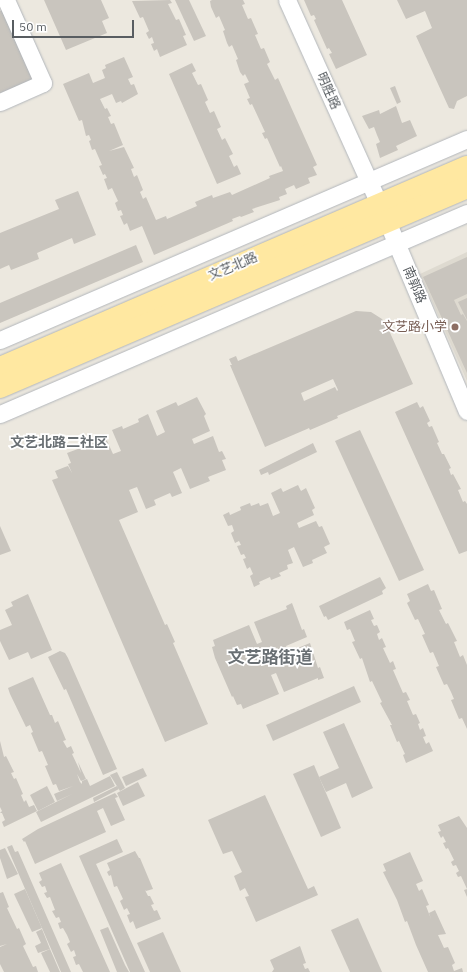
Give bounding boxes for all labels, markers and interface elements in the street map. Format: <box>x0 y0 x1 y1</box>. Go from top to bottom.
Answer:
scale bar <box>14 12 136 38</box>
text: 50 m <box>19 19 47 34</box>
street label: 明胜路 <box>313 70 343 112</box>
street label: 文艺北路 <box>206 250 260 284</box>
street label: 南郭路 <box>399 264 429 306</box>
place label: 文艺路小学 <box>382 319 447 335</box>
marker: 文艺路小学 <box>450 322 460 332</box>
district label: 文艺北路二社区 <box>10 434 108 450</box>
district label: 文艺路街道 <box>228 648 312 668</box>

